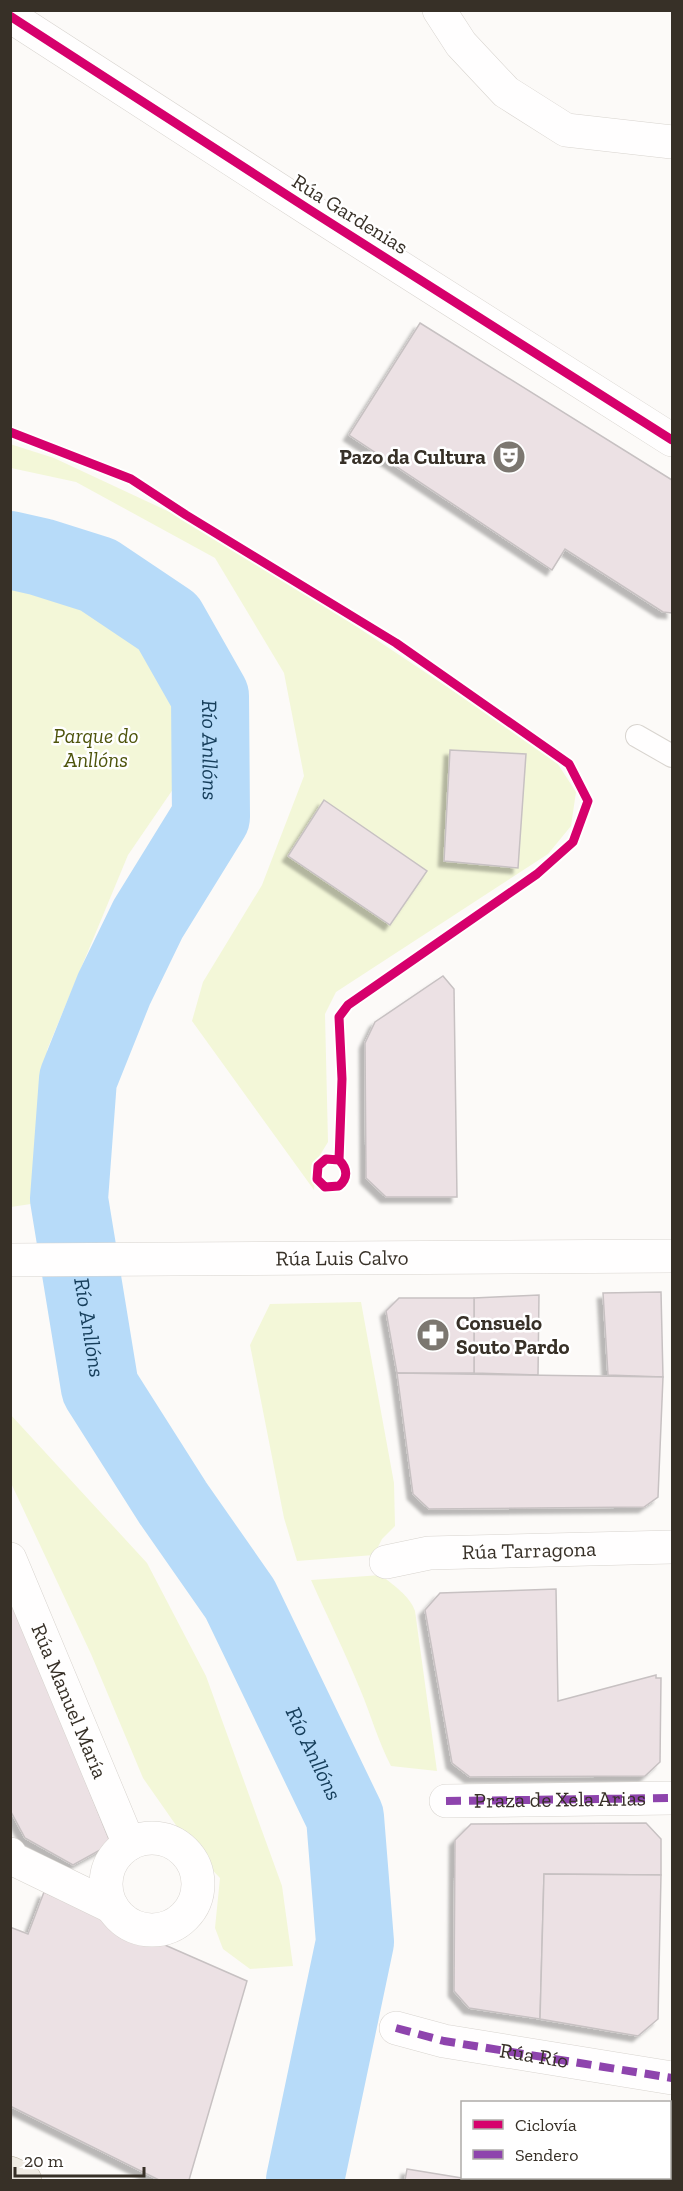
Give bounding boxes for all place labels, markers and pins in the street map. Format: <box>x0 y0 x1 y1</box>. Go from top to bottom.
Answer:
theatre icon: Pazo da Cultura <box>491 439 527 475</box>
place label: Pazo da Cultura <box>339 444 486 469</box>
place label: Consuelo Souto Pardo <box>456 1310 570 1359</box>
pharmacy icon: Consuelo Souto Pardo <box>415 1317 451 1353</box>

